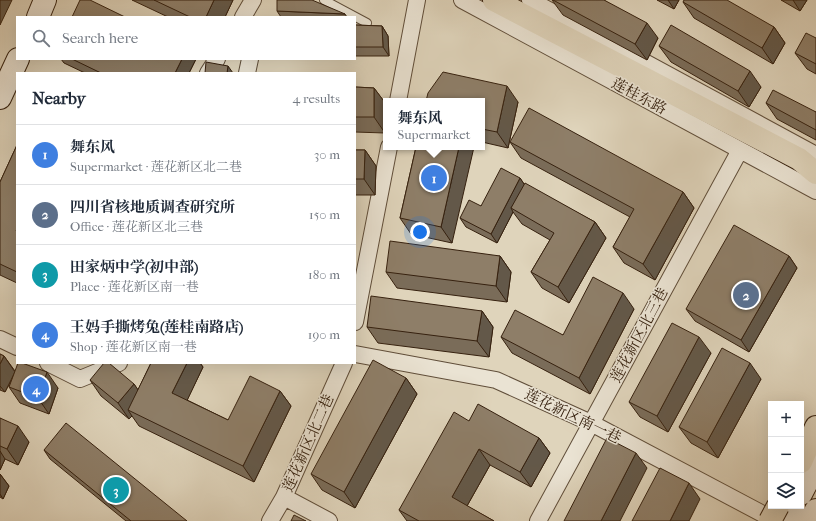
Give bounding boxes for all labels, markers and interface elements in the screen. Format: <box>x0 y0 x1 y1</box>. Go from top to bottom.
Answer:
search box <box>16 16 356 60</box>
icon: search <box>30 27 52 49</box>
text: Search here <box>62 29 138 47</box>
street label: 莲桂东路 <box>608 74 670 118</box>
text: Nearby <box>32 88 86 108</box>
text: 4 results <box>293 91 340 106</box>
popup <box>383 98 485 150</box>
text: 舞东风 <box>398 109 443 127</box>
text: Supermarket <box>398 127 470 142</box>
text: 舞东风 <box>70 138 115 156</box>
text: 1 <box>43 147 47 162</box>
text: 30 m <box>314 147 340 162</box>
text: Supermarket · 莲花新区北二巷 <box>70 159 242 174</box>
pin: 1 <box>421 163 447 193</box>
text: 四川省核地质调查研究所 <box>70 198 235 216</box>
text: 2 <box>42 207 48 222</box>
text: 150 m <box>309 207 340 222</box>
text: Office · 莲花新区北三巷 <box>70 219 203 234</box>
your location <box>410 222 430 242</box>
text: 田家炳中学(初中部) <box>70 258 198 276</box>
text: 3 <box>42 267 48 282</box>
text: 180 m <box>308 267 340 282</box>
text: Place · 莲花新区南一巷 <box>70 279 199 294</box>
pin: 2 <box>733 280 759 310</box>
street label: 莲花新区北三巷 <box>606 284 672 386</box>
text: 王妈手撕烤兔(莲桂南路店) <box>70 318 243 336</box>
text: 4 <box>41 327 49 342</box>
text: 190 m <box>308 327 340 342</box>
text: Shop · 莲花新区南一巷 <box>70 339 197 354</box>
pin: 4 <box>23 374 49 404</box>
street label: 莲花新区南一巷 <box>522 385 624 447</box>
street label: 莲花新区北二巷 <box>278 391 338 495</box>
map controls <box>768 401 804 509</box>
button: + <box>768 401 804 437</box>
button: − <box>768 437 804 473</box>
button: layers <box>768 473 804 509</box>
pin: 3 <box>103 475 129 505</box>

